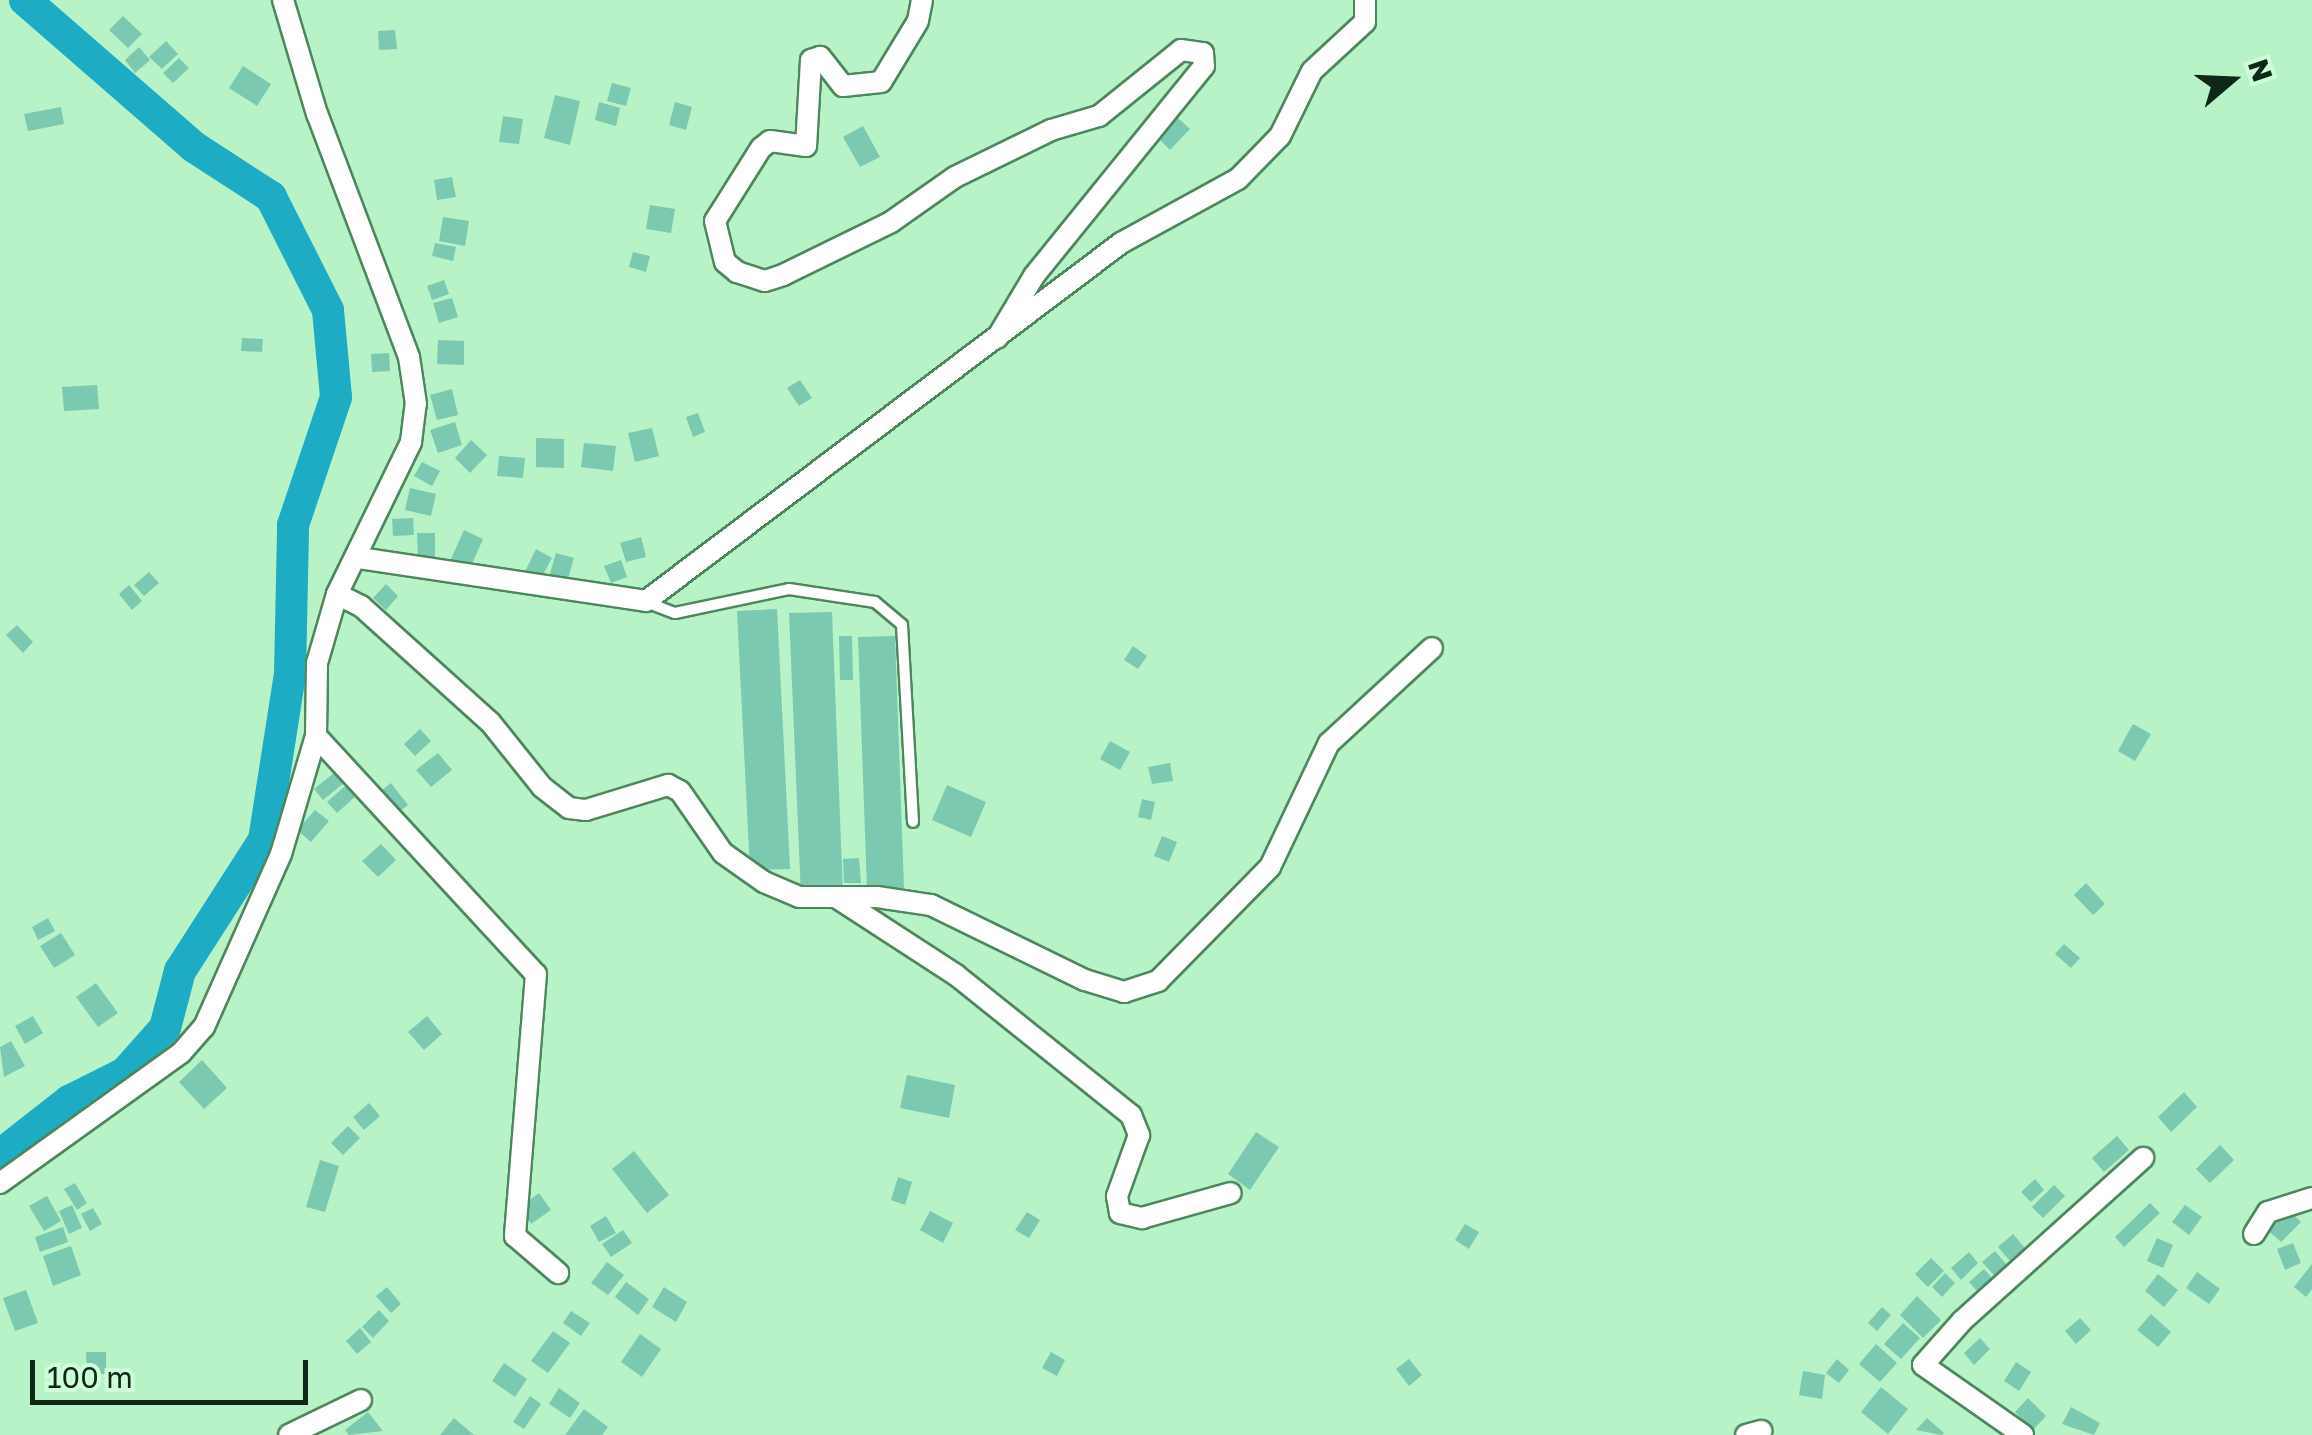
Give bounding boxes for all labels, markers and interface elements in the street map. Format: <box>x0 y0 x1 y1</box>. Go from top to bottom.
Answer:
north arrow <box>2182 30 2282 130</box>
text: N <box>2242 55 2280 86</box>
scale bar <box>35 1340 312 1402</box>
text: 100 m <box>47 1359 133 1395</box>

